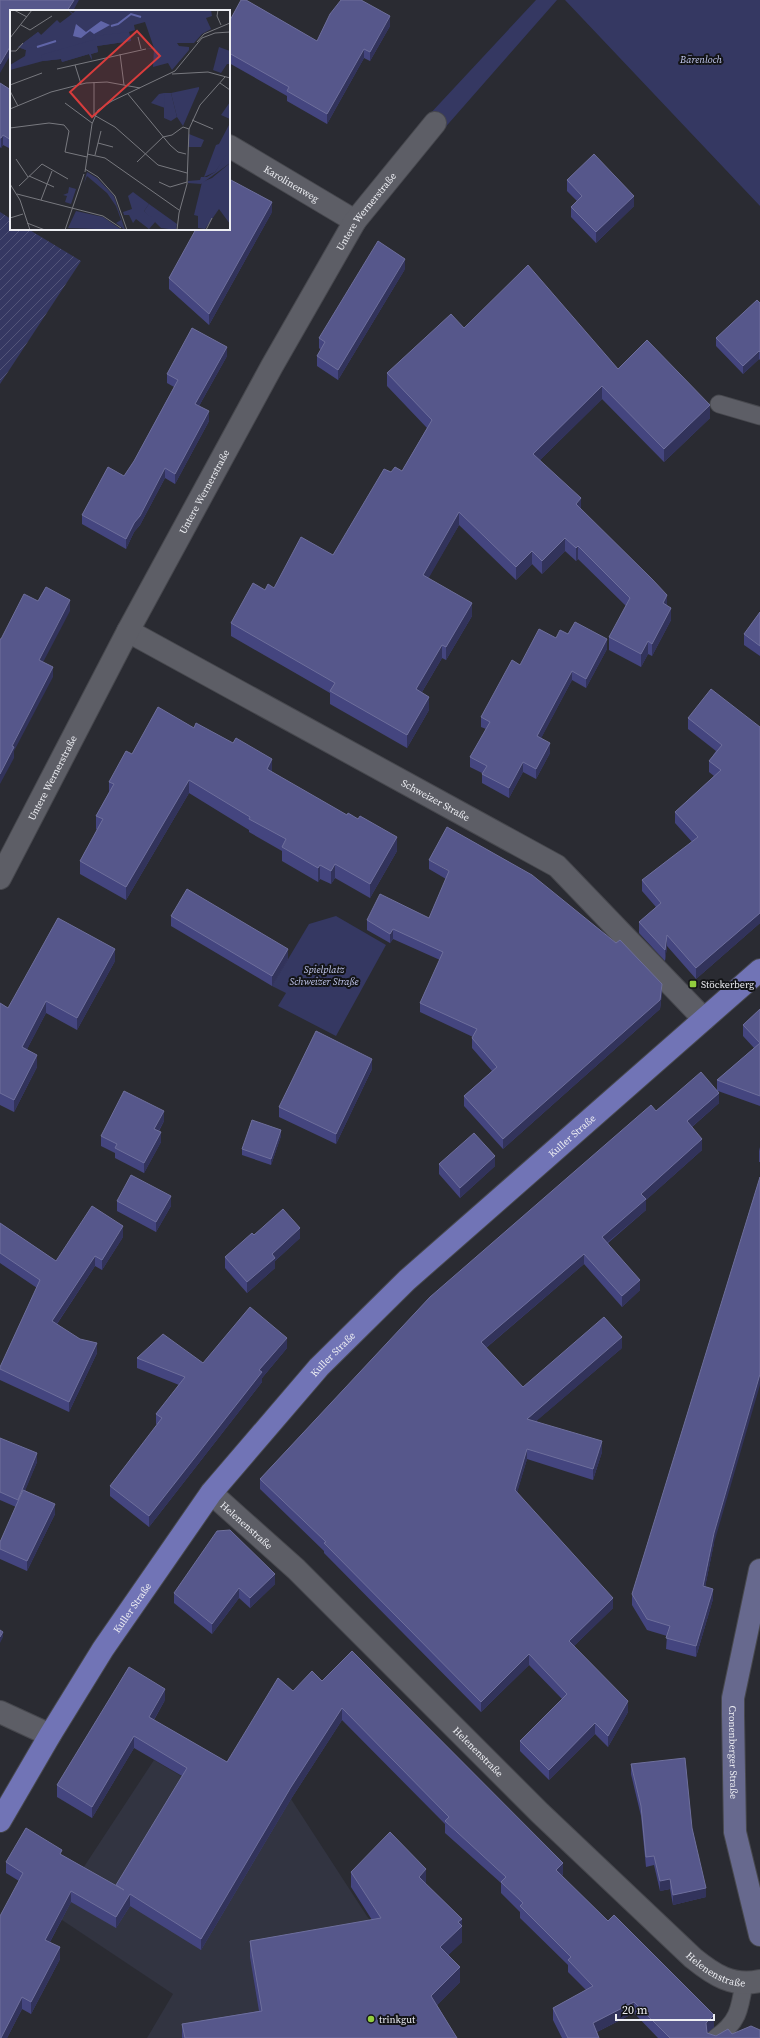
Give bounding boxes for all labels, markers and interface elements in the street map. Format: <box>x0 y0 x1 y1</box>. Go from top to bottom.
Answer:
inset map <box>10 10 230 230</box>
park label: Bärenloch <box>679 53 723 66</box>
street label: Karolinenweg <box>262 162 322 205</box>
street label: Untere Wernerstraße <box>333 170 399 253</box>
street label: Untere Wernerstraße <box>176 447 232 536</box>
street label: Untere Wernerstraße <box>25 733 79 822</box>
street label: Schweizer Straße <box>399 776 472 824</box>
park label: Spielplatz Schweizer Straße <box>289 963 359 988</box>
place label: Stöckerberg <box>701 978 754 991</box>
marker: Stöckerberg <box>688 979 698 989</box>
street label: Kuller Straße <box>545 1111 598 1160</box>
street label: Kuller Straße <box>307 1329 358 1379</box>
street label: Helenenstraße <box>218 1498 276 1552</box>
street label: Kuller Straße <box>110 1580 154 1635</box>
street label: Cronenberger Straße <box>727 1705 741 1799</box>
street label: Helenenstraße <box>451 1724 506 1779</box>
street label: Helenenstraße <box>684 1949 746 1989</box>
scale bar <box>616 1996 714 2022</box>
text: 20 m <box>622 2002 648 2018</box>
place label: trinkgut <box>379 2013 416 2026</box>
marker: trinkgut <box>366 2014 376 2024</box>

